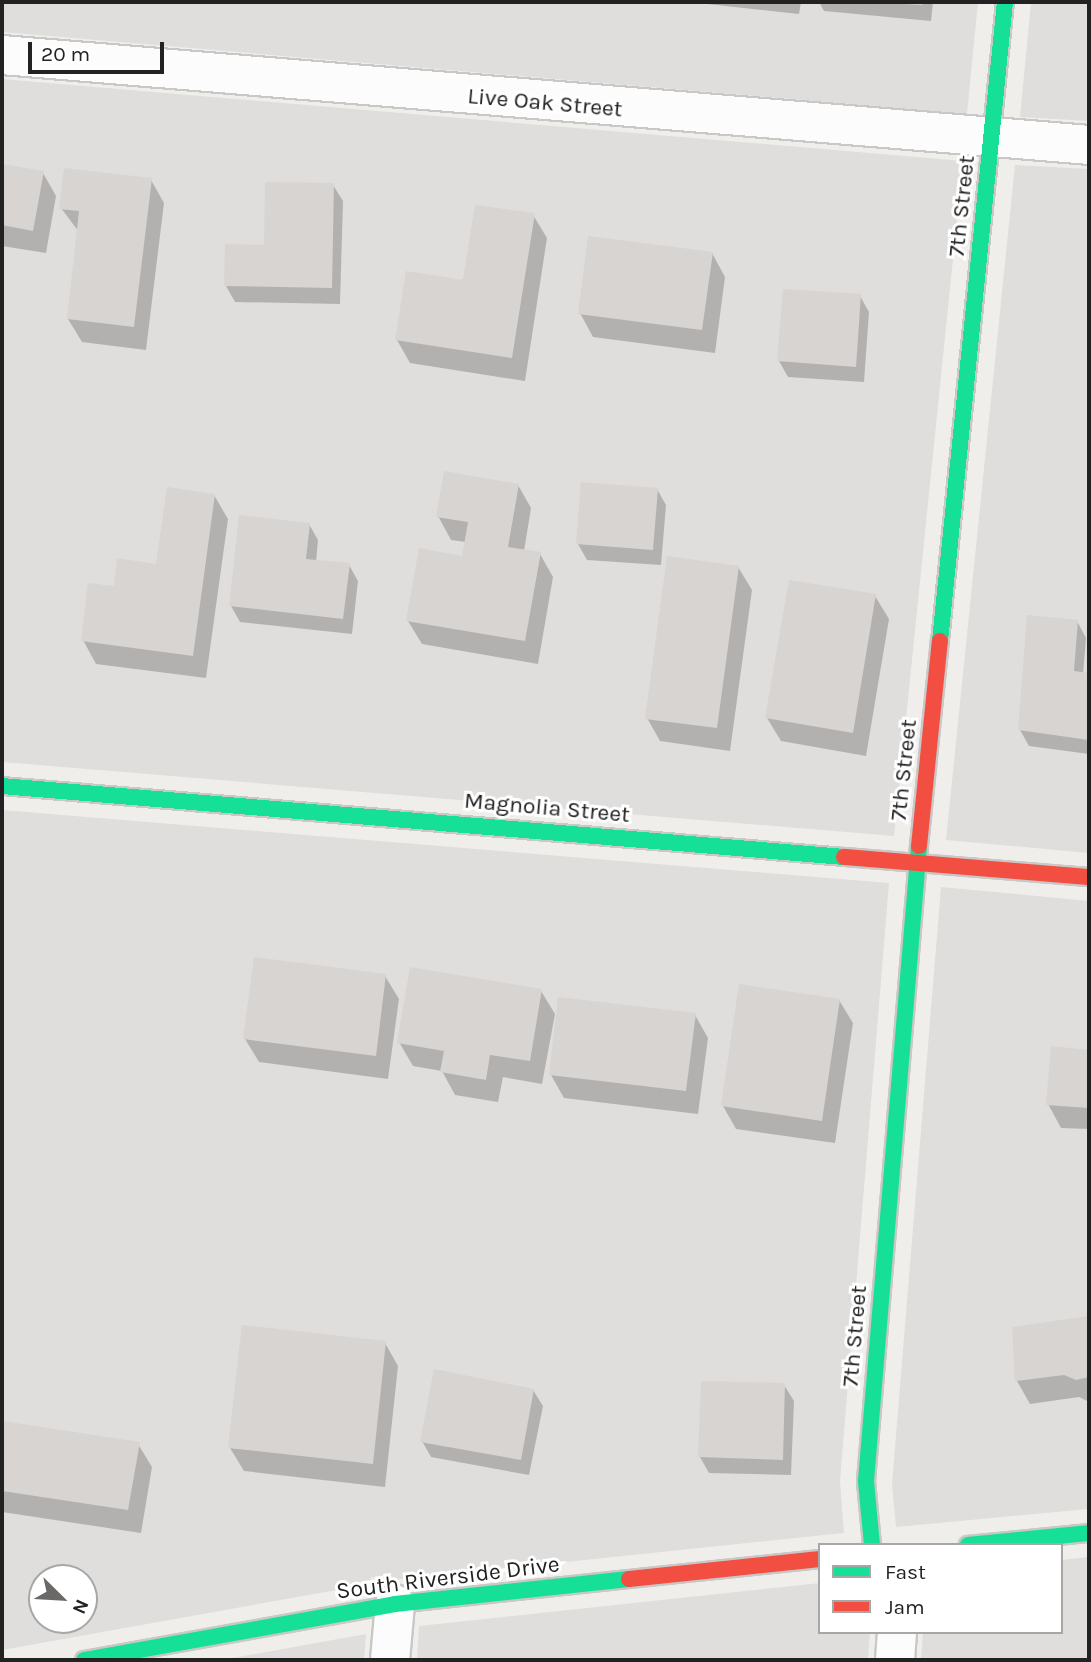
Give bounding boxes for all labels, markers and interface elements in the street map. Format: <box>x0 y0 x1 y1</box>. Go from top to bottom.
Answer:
scale bar <box>32 28 168 72</box>
text: 20 m <box>41 42 90 66</box>
street label: Live Oak Street <box>466 82 624 124</box>
street label: 7th Street <box>943 154 981 258</box>
street label: 7th Street <box>885 718 923 822</box>
street label: Magnolia Street <box>463 787 631 829</box>
street label: 7th Street <box>837 1284 873 1388</box>
legend <box>818 1543 1063 1634</box>
street label: South Riverside Drive <box>335 1551 561 1605</box>
text: Fast <box>885 1560 926 1584</box>
north arrow <box>28 1564 98 1634</box>
text: Jam <box>885 1595 925 1619</box>
text: N <box>68 1596 93 1617</box>

